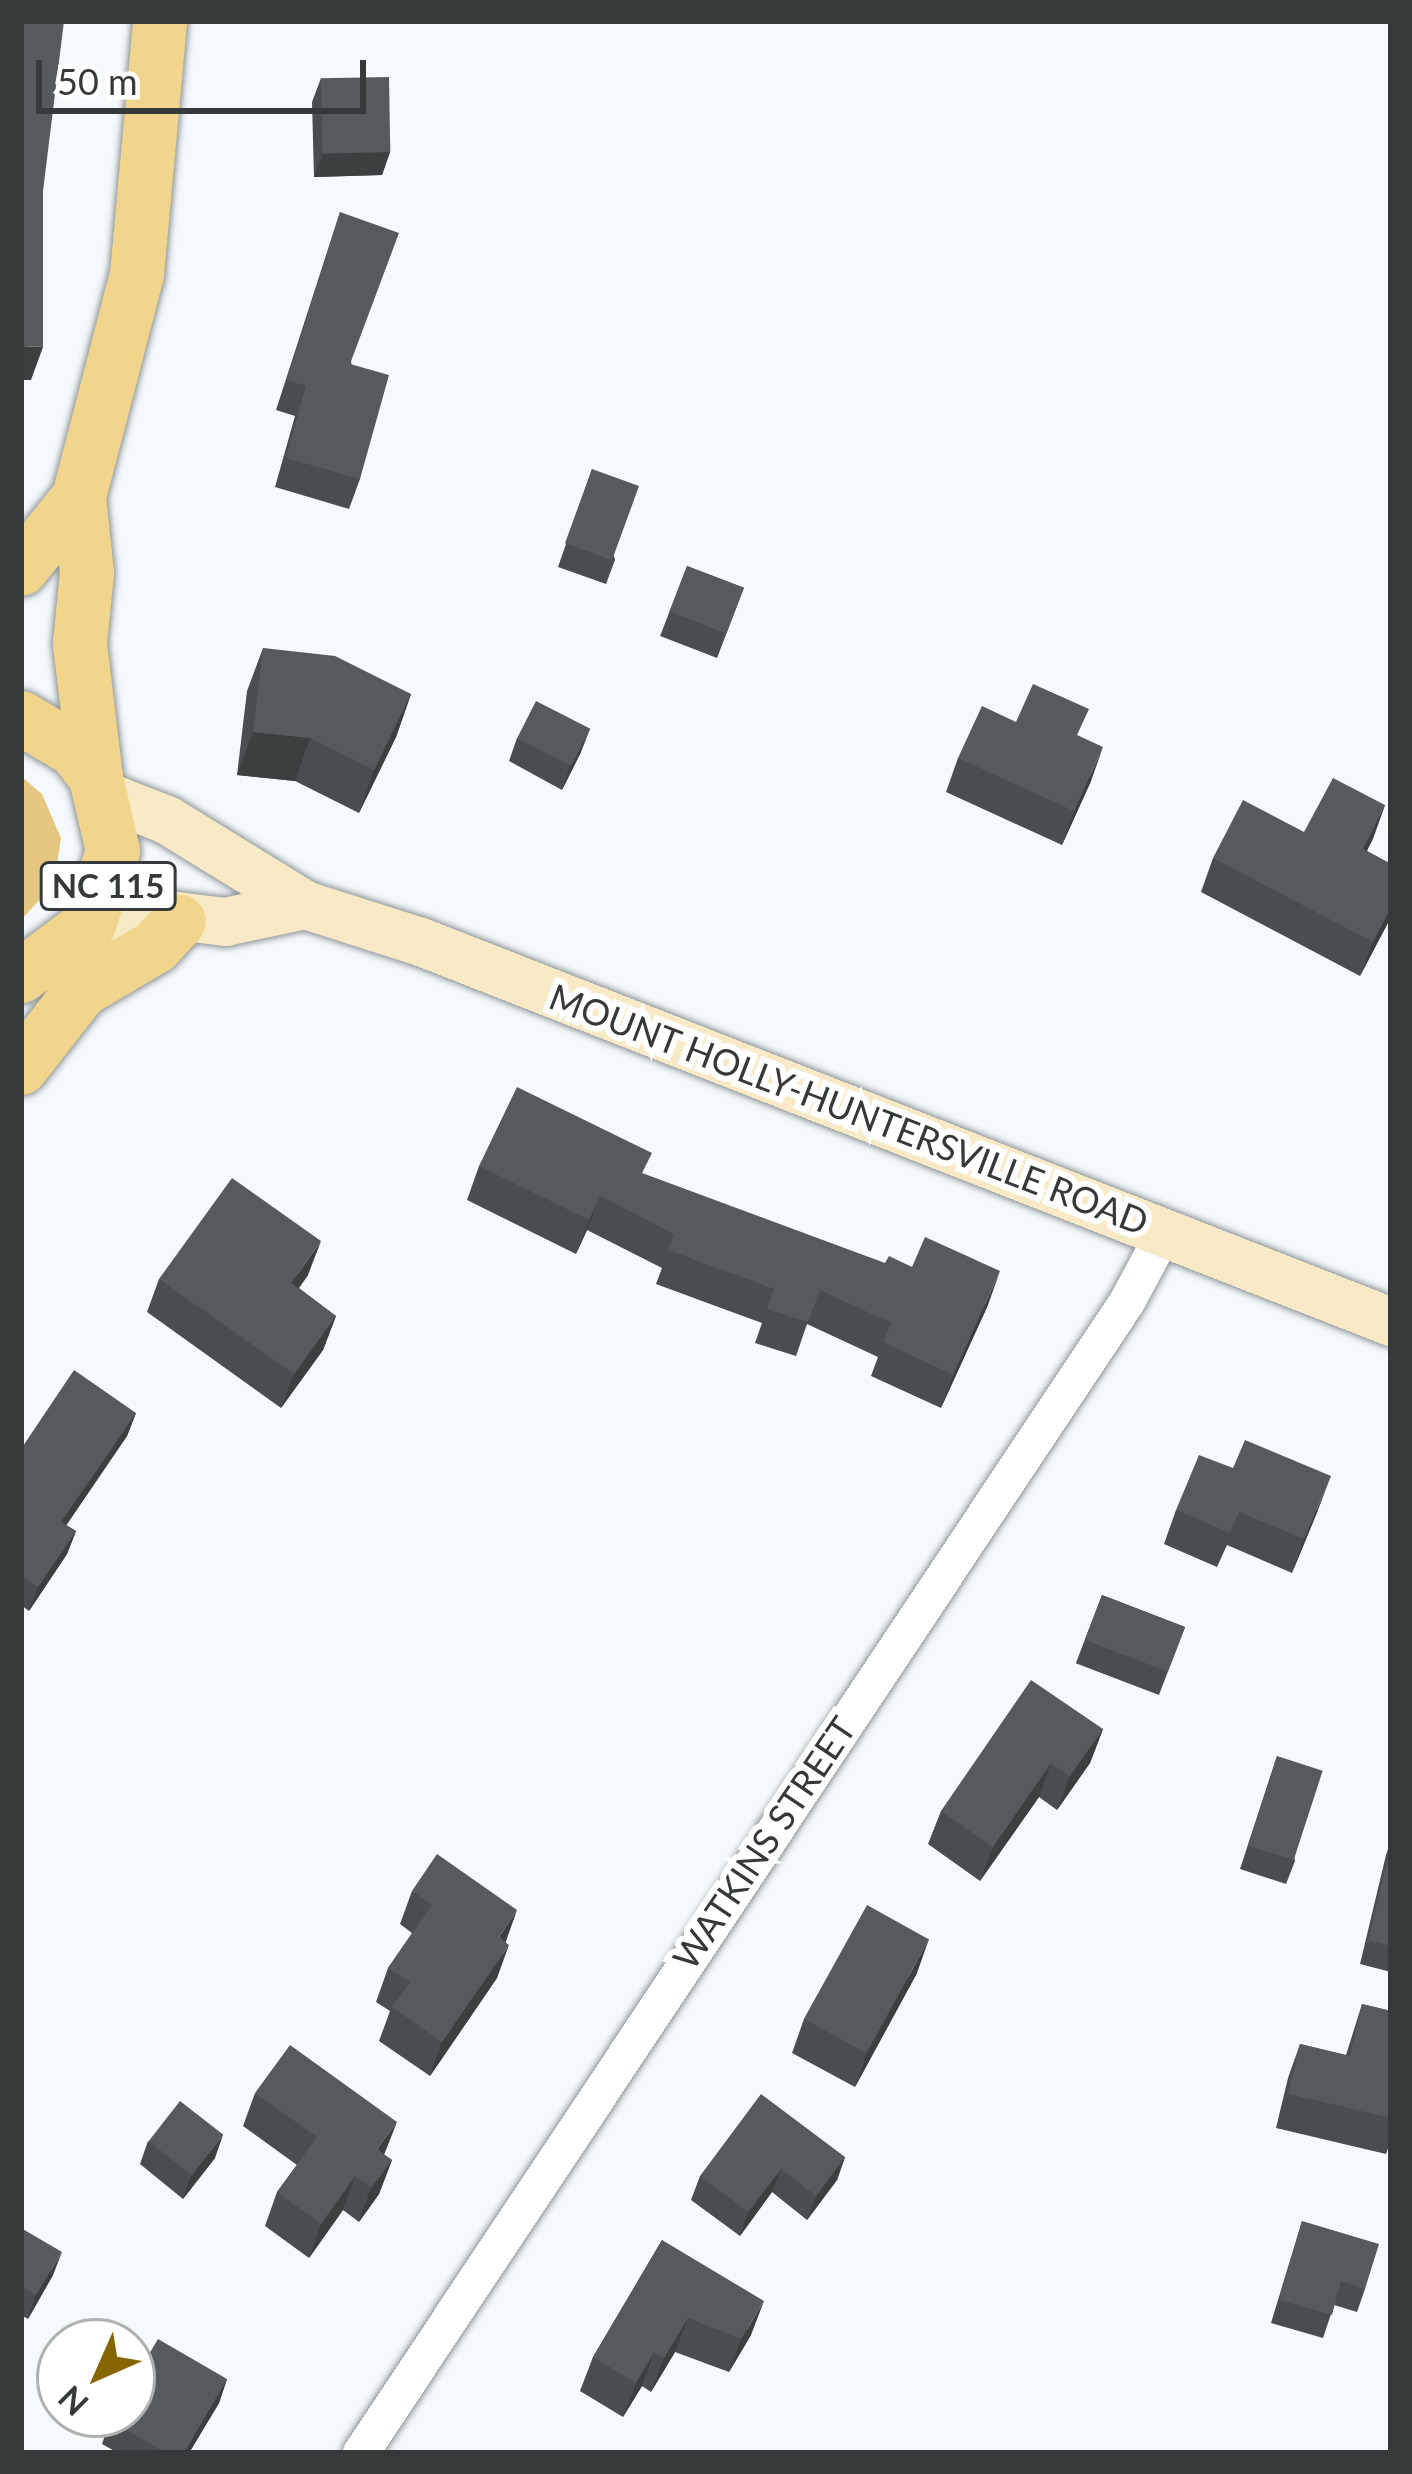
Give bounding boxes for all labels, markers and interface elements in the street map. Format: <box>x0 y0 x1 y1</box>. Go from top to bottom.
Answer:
scale bar <box>42 36 372 110</box>
text: 50 m <box>57 59 138 103</box>
road number: NC 115 <box>39 859 177 913</box>
street label: MOUNT HOLLY-HUNTERSVILLE ROAD <box>543 974 1155 1244</box>
street label: WATKINS STREET <box>664 1709 864 1977</box>
north arrow <box>36 2318 156 2438</box>
text: N <box>50 2378 96 2424</box>

